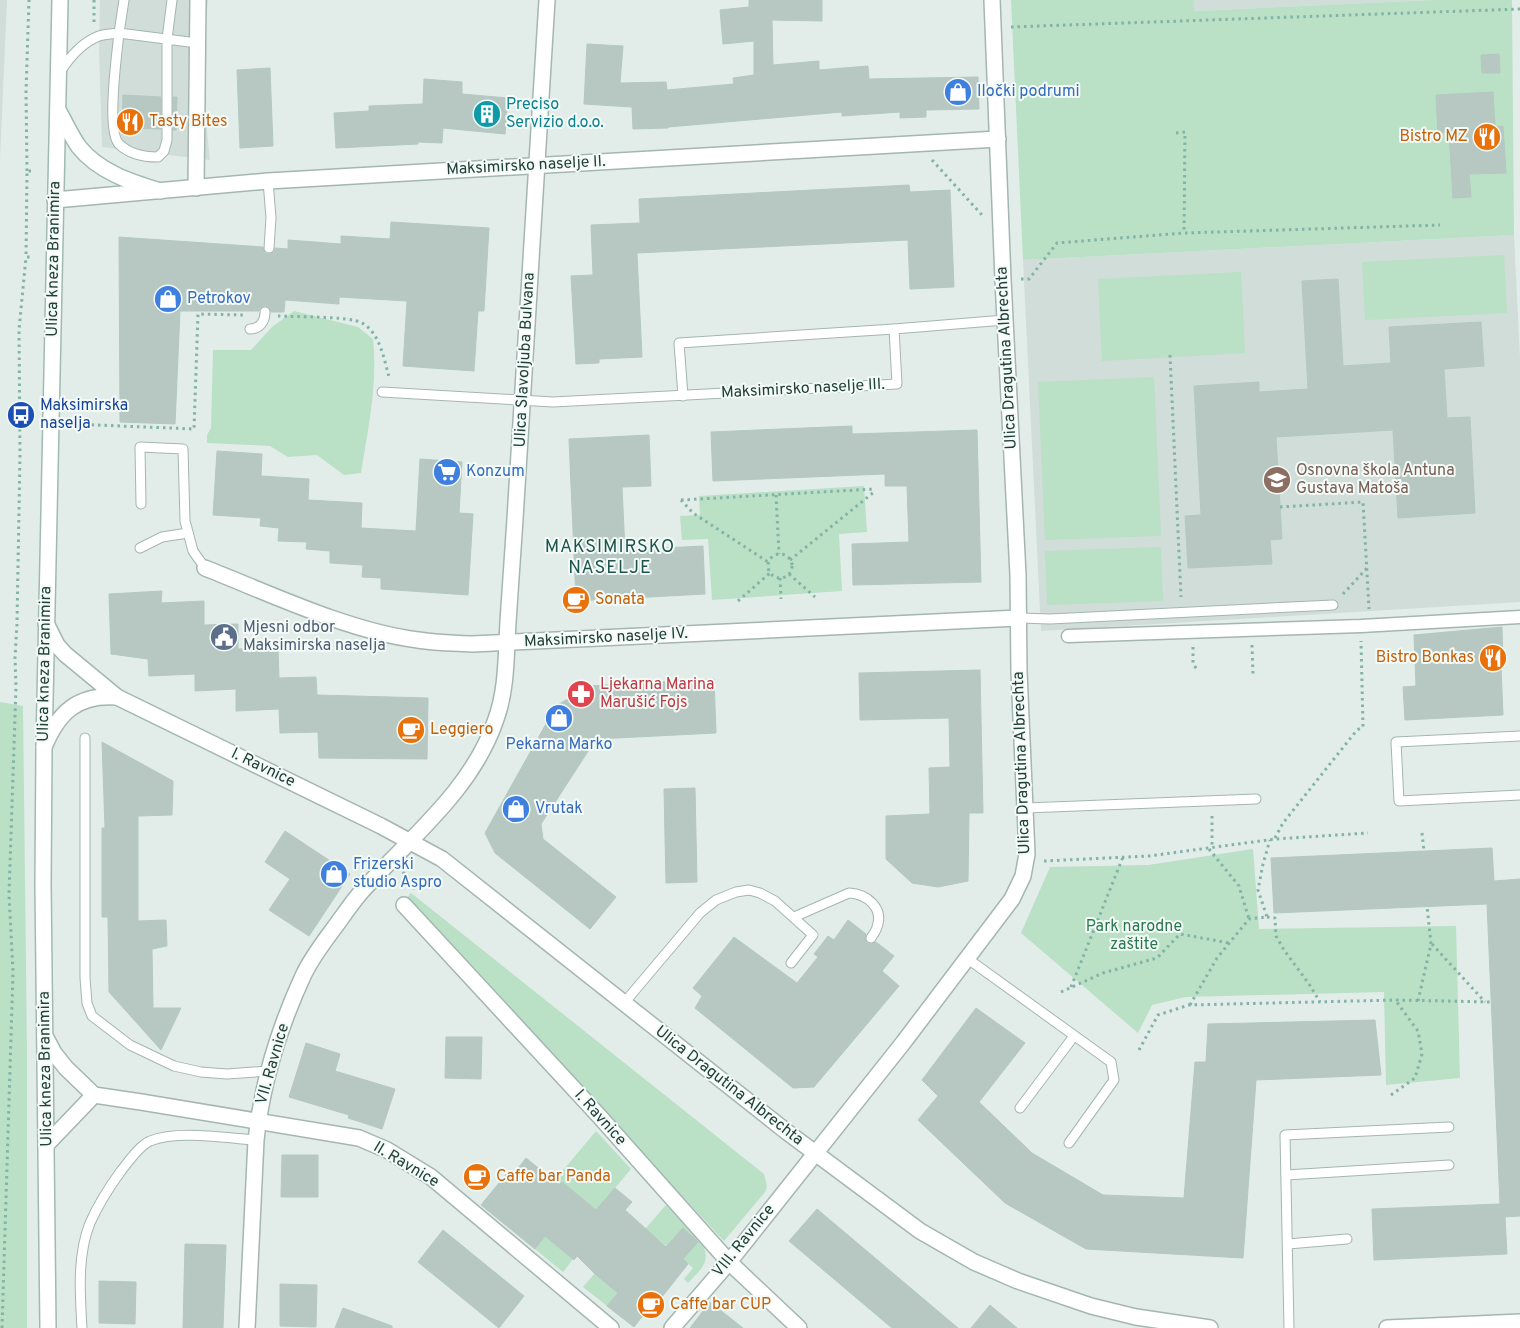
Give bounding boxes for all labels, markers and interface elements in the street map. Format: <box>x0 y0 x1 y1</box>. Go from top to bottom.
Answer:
shop icon: Iločki podrumi <box>943 77 973 107</box>
place label: Iločki podrumi <box>977 82 1080 102</box>
place label: Preciso Servizio d.o.o. <box>506 95 604 133</box>
building icon: Preciso Servizio d.o.o. <box>472 99 502 129</box>
restaurant icon: Tasty Bites <box>115 107 145 137</box>
place label: Tasty Bites <box>149 112 227 132</box>
restaurant icon: Bistro MZ <box>1472 122 1502 152</box>
place label: Bistro MZ <box>1399 127 1468 147</box>
street label: Maksimirsko naselje II. <box>446 152 606 180</box>
street label: Ulica kneza Branimira <box>43 181 65 337</box>
street label: Ulica Dragutina Albrechta <box>992 266 1022 450</box>
street label: Ulica Slavoljuba Bulvana <box>510 272 540 448</box>
shop icon: Petrokov <box>153 284 183 314</box>
place label: Petrokov <box>187 289 251 309</box>
street label: Maksimirsko naselje III. <box>721 375 885 403</box>
place label: Maksimirska naselja <box>40 396 128 434</box>
bus stop icon: Maksimirska naselja <box>6 400 36 430</box>
supermarket icon: Konzum <box>432 457 462 487</box>
place label: Osnovna škola Antuna Gustava Matoša <box>1296 461 1455 499</box>
place label: Konzum <box>466 462 525 482</box>
school or university icon: Osnovna škola Antuna Gustava Matoša <box>1262 465 1292 495</box>
district label: MAKSIMIRSKO NASELJE <box>545 536 675 580</box>
cafe icon: Sonata <box>561 585 591 615</box>
street label: Ulica kneza Branimira <box>34 586 56 742</box>
place label: Sonata <box>595 590 645 610</box>
place label: Mjesni odbor Maksimirska naselja <box>243 618 386 656</box>
public building icon: Mjesni odbor Maksimirska naselja <box>209 622 239 652</box>
street label: Maksimirsko naselje IV. <box>524 624 688 652</box>
restaurant icon: Bistro Bonkas <box>1478 643 1508 673</box>
place label: Bistro Bonkas <box>1376 648 1474 668</box>
street label: Ulica Dragutina Albrechta <box>1009 671 1035 855</box>
place label: Ljekarna Marina Marušić Fojs <box>600 675 714 713</box>
pharmacy icon: Ljekarna Marina Marušić Fojs <box>566 679 596 709</box>
shop icon: Pekarna Marko <box>544 703 574 733</box>
cafe icon: Leggiero <box>396 715 426 745</box>
place label: Leggiero <box>430 720 493 740</box>
place label: Pekarna Marko <box>506 735 613 755</box>
street label: I. Ravnice <box>228 744 298 792</box>
shop icon: Vrutak <box>501 794 531 824</box>
place label: Vrutak <box>535 799 583 819</box>
place label: Frizerski studio Aspro <box>353 855 442 893</box>
shop icon: Frizerski studio Aspro <box>319 859 349 889</box>
park label: Park narodne zaštite <box>1086 917 1182 955</box>
street label: Ulica kneza Branimira <box>35 991 57 1147</box>
street label: VII. Ravnice <box>252 1021 294 1107</box>
street label: Ulica Dragutina Albrechta <box>651 1022 807 1150</box>
street label: I. Ravnice <box>570 1086 630 1150</box>
street label: II. Ravnice <box>369 1138 443 1192</box>
cafe icon: Caffe bar Panda <box>462 1162 492 1192</box>
place label: Caffe bar Panda <box>496 1167 611 1187</box>
street label: VIII. Ravnice <box>708 1200 780 1282</box>
cafe icon: Caffe bar CUP <box>636 1290 666 1320</box>
place label: Caffe bar CUP <box>670 1295 771 1315</box>

